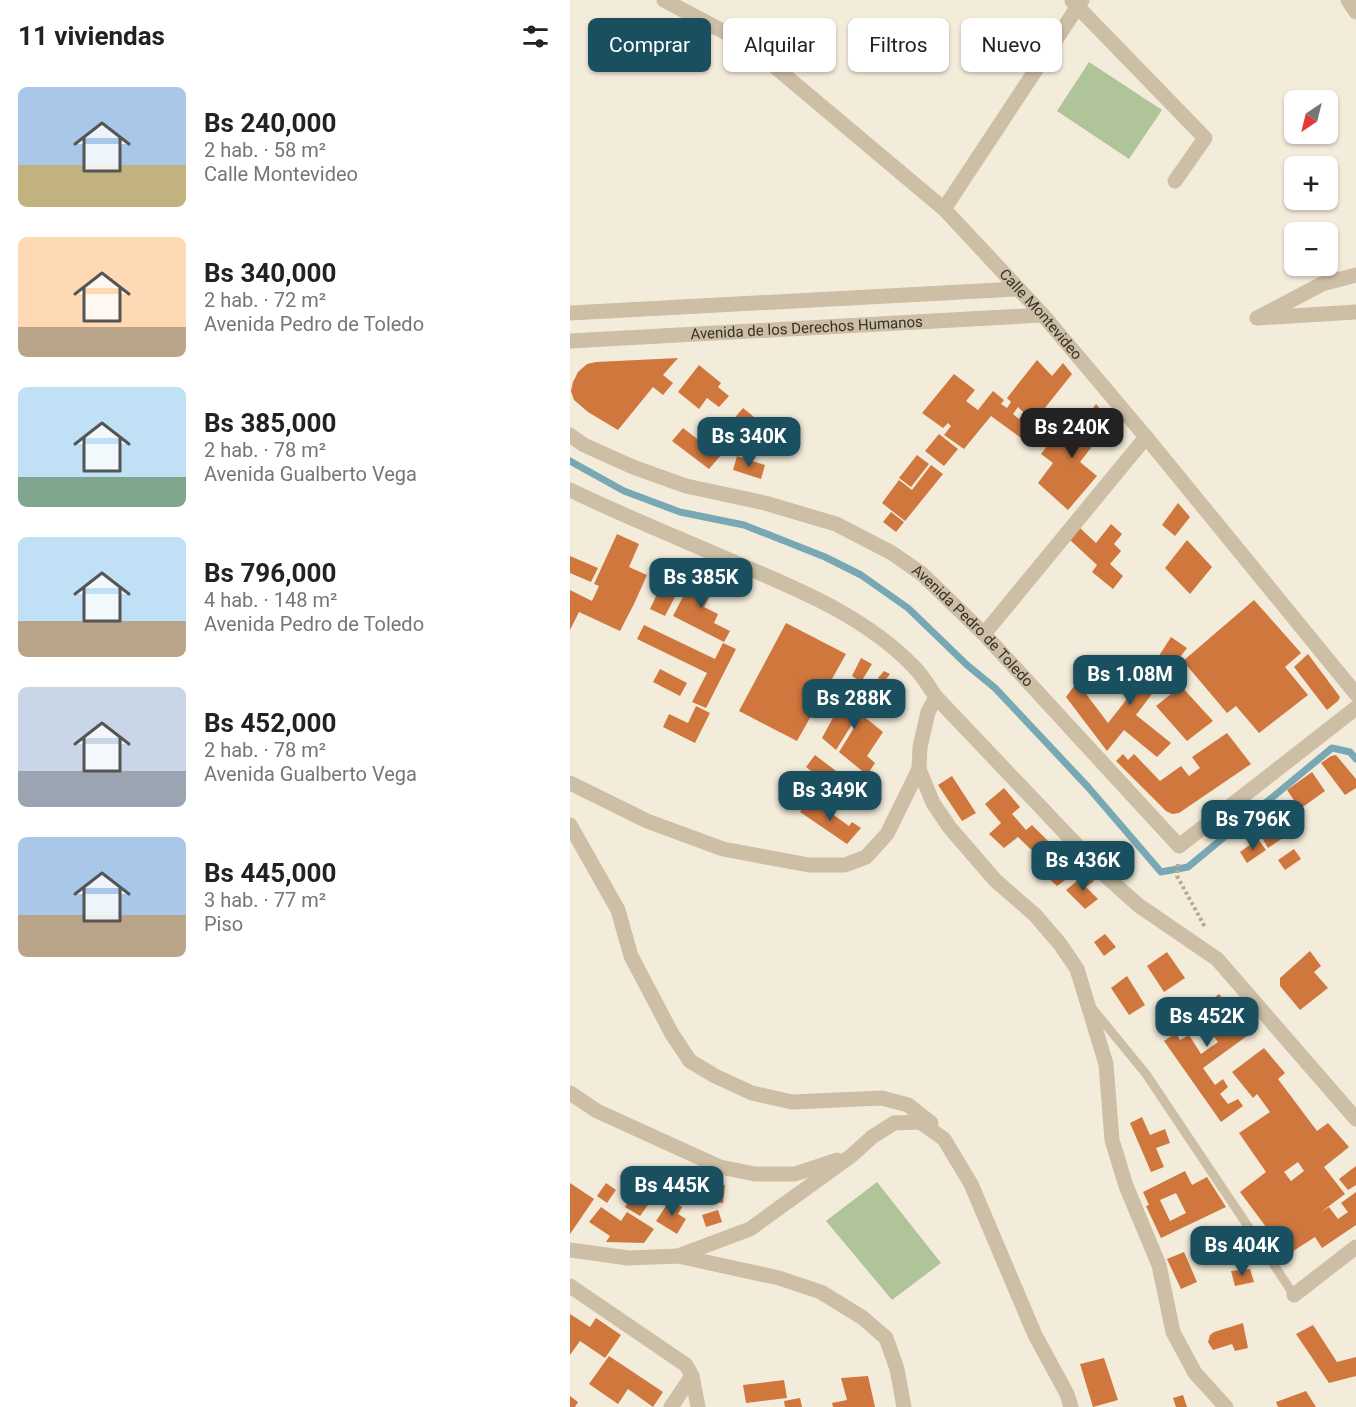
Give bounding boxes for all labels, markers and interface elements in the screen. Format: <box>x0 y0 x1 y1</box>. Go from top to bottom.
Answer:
chip: Comprar <box>588 18 711 72</box>
chip: Alquilar <box>723 18 836 72</box>
chip: Filtros <box>848 18 949 72</box>
chip: Nuevo <box>961 18 1062 72</box>
icon: filters <box>519 20 552 53</box>
text: 11 viviendas <box>18 21 165 51</box>
north arrow <box>1284 90 1338 144</box>
map controls <box>1284 90 1338 276</box>
text: Bs 240,000 <box>204 108 336 138</box>
icon: home <box>66 111 138 183</box>
text: 2 hab. · 58 m² <box>204 138 326 162</box>
button: + <box>1284 156 1338 210</box>
text: Calle Montevideo <box>204 162 358 186</box>
button: − <box>1284 222 1338 276</box>
text: Bs 340,000 <box>204 258 336 288</box>
icon: home <box>66 261 138 333</box>
street label: Calle Montevideo <box>996 265 1086 363</box>
text: 2 hab. · 72 m² <box>204 288 326 312</box>
text: Avenida Pedro de Toledo <box>204 312 424 336</box>
street label: Avenida de los Derechos Humanos <box>690 313 923 343</box>
text: Bs 385,000 <box>204 408 336 438</box>
pin: Bs 240K <box>1017 408 1127 459</box>
icon: home <box>66 411 138 483</box>
text: Bs 240K <box>1034 415 1110 439</box>
pin: Bs 340K <box>694 417 804 468</box>
text: Bs 340K <box>711 424 787 448</box>
text: 2 hab. · 78 m² <box>204 438 326 462</box>
text: Avenida Gualberto Vega <box>204 462 417 486</box>
text: Bs 796,000 <box>204 558 336 588</box>
pin: Bs 385K <box>646 558 756 609</box>
icon: home <box>66 561 138 633</box>
street label: Avenida Pedro de Toledo <box>908 561 1037 691</box>
text: Bs 385K <box>663 565 739 589</box>
text: 4 hab. · 148 m² <box>204 588 337 612</box>
text: Avenida Pedro de Toledo <box>204 612 424 636</box>
pin: Bs 1.08M <box>1068 655 1192 706</box>
text: Bs 1.08M <box>1087 662 1173 686</box>
pin: Bs 288K <box>799 679 909 730</box>
text: Bs 288K <box>816 686 892 710</box>
text: Bs 452,000 <box>204 708 336 738</box>
icon: home <box>66 711 138 783</box>
text: 2 hab. · 78 m² <box>204 738 326 762</box>
text: Avenida Gualberto Vega <box>204 762 417 786</box>
pin: Bs 349K <box>775 771 885 822</box>
text: Bs 349K <box>792 778 868 802</box>
pin: Bs 796K <box>1198 800 1308 851</box>
text: Bs 796K <box>1215 807 1291 831</box>
pin: Bs 436K <box>1028 841 1138 892</box>
text: Bs 436K <box>1045 848 1121 872</box>
text: Bs 445,000 <box>204 858 336 888</box>
icon: home <box>66 861 138 933</box>
text: 3 hab. · 77 m² <box>204 888 326 912</box>
text: Piso <box>204 912 243 936</box>
pin: Bs 452K <box>1152 997 1262 1048</box>
text: Bs 452K <box>1169 1004 1245 1028</box>
pin: Bs 445K <box>617 1166 727 1217</box>
text: Bs 445K <box>634 1173 710 1197</box>
pin: Bs 404K <box>1187 1226 1297 1277</box>
text: Bs 404K <box>1204 1233 1280 1257</box>

